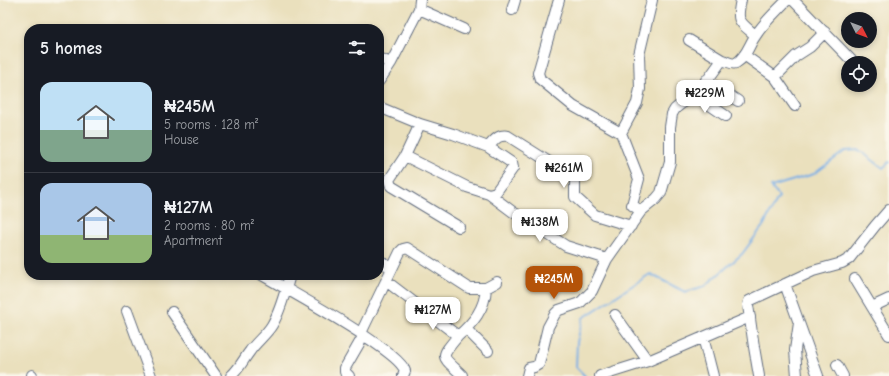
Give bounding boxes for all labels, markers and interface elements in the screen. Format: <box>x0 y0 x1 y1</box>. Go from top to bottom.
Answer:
north arrow <box>841 12 877 48</box>
map controls <box>841 12 877 92</box>
icon: filters <box>346 37 368 59</box>
text: 5 homes <box>40 39 102 58</box>
button: locate <box>841 56 877 92</box>
pin: ₦229M <box>677 80 733 114</box>
text: ₦229M <box>685 85 725 100</box>
text: ₦245M <box>164 97 215 116</box>
icon: home <box>72 98 120 146</box>
text: 5 rooms · 128 m² <box>164 117 258 132</box>
text: House <box>164 132 199 147</box>
pin: ₦261M <box>536 155 592 189</box>
text: ₦261M <box>545 160 583 175</box>
text: ₦127M <box>164 198 213 217</box>
icon: home <box>72 199 120 247</box>
pin: ₦138M <box>512 209 568 243</box>
text: ₦138M <box>521 214 559 229</box>
text: 2 rooms · 80 m² <box>164 218 254 233</box>
text: Apartment <box>164 233 222 248</box>
pin: ₦245M <box>526 266 582 300</box>
text: ₦245M <box>535 271 573 286</box>
pin: ₦127M <box>405 297 461 331</box>
text: ₦127M <box>414 302 452 317</box>

